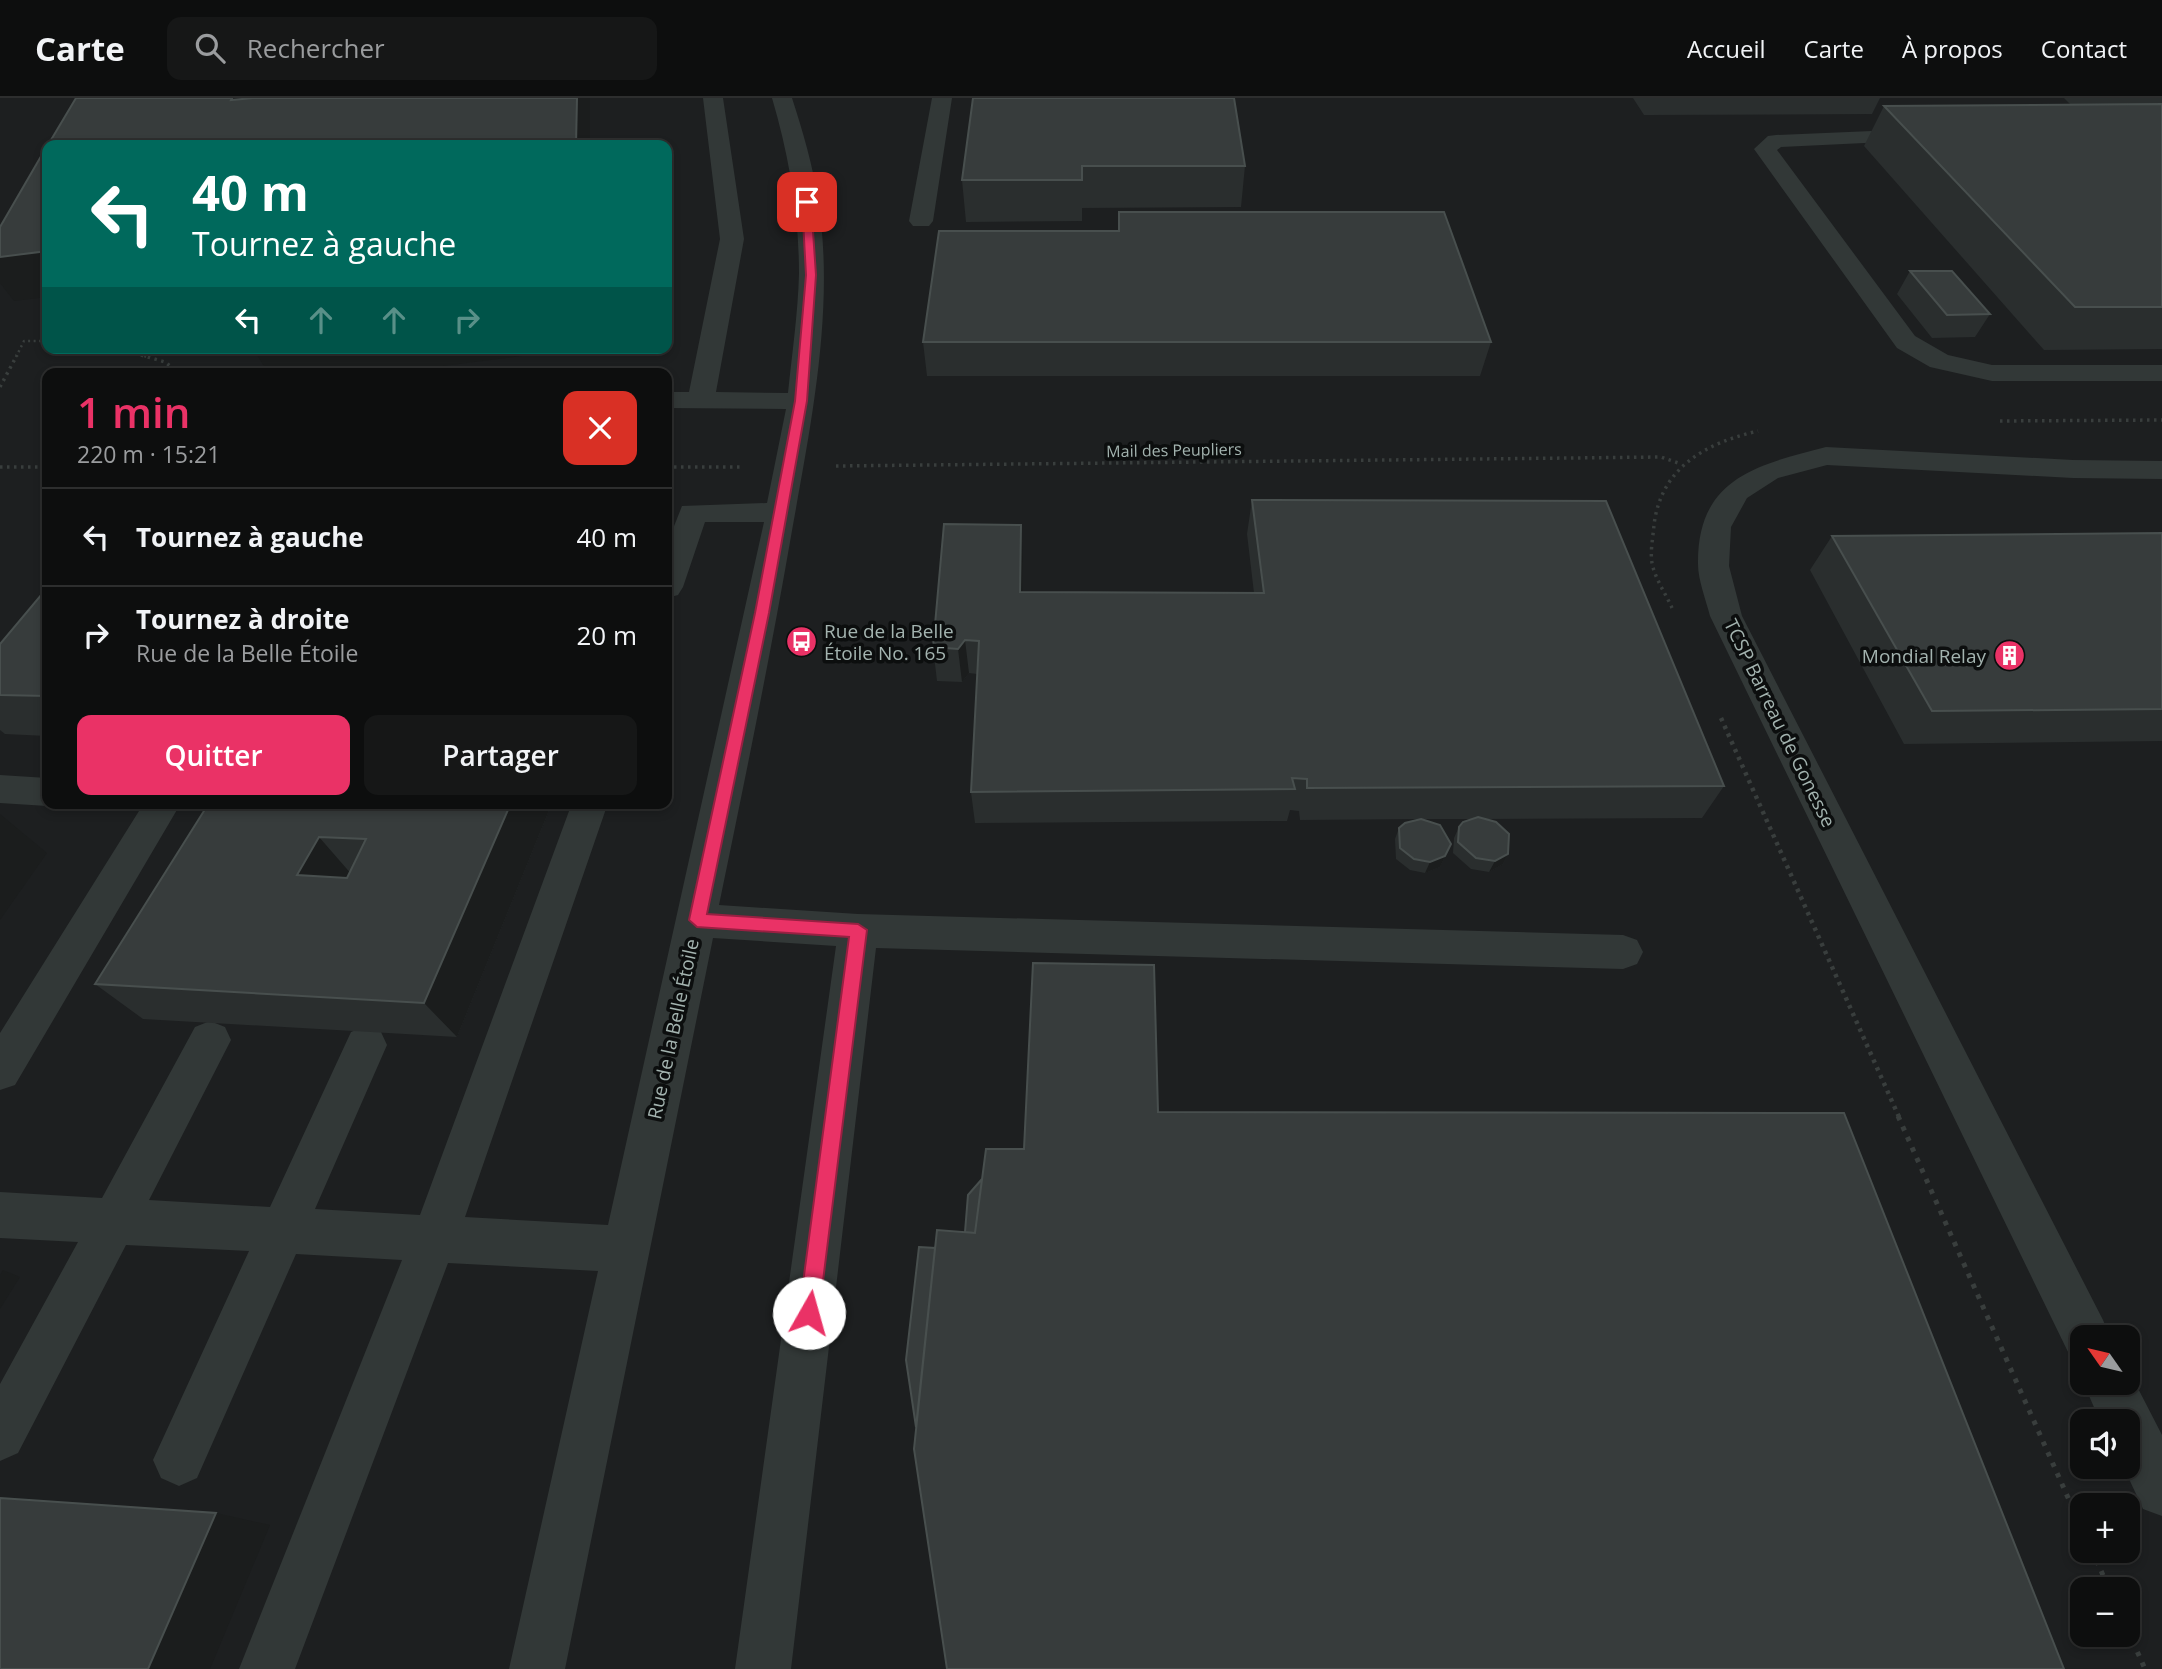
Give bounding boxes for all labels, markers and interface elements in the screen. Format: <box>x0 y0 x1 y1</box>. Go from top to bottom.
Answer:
search box <box>167 17 657 80</box>
text: Carte <box>35 26 125 71</box>
icon: search <box>191 29 229 67</box>
text: Rechercher <box>247 30 385 66</box>
text: Accueil <box>1687 32 1766 65</box>
text: Carte <box>1804 32 1864 65</box>
text: À propos <box>1902 32 2003 65</box>
text: Contact <box>2041 32 2127 65</box>
text: 40 m <box>192 159 309 225</box>
icon: left <box>77 168 168 259</box>
pin <box>777 172 837 232</box>
icon: arrive <box>788 183 826 221</box>
text: Tournez à gauche <box>192 222 456 265</box>
icon: left <box>229 301 267 339</box>
icon: ahead <box>302 301 340 339</box>
icon: ahead <box>375 301 413 339</box>
icon: right <box>448 301 486 339</box>
text: 1 min <box>77 383 190 440</box>
button: close <box>563 391 637 465</box>
text: 220 m · 15:21 <box>77 438 220 470</box>
street label: Mail des Peupliers <box>1106 438 1242 462</box>
icon: left <box>77 518 115 556</box>
text: Tournez à gauche <box>136 519 364 555</box>
text: 40 m <box>576 519 637 555</box>
text: Tournez à droite <box>136 601 349 637</box>
street label: TCSP Barreau de Gonesse <box>1718 614 1842 832</box>
icon: right <box>77 616 115 654</box>
text: 20 m <box>576 617 637 653</box>
place label: Rue de la Belle Étoile No. 165 <box>824 618 954 666</box>
bus stop icon: Rue de la Belle Étoile No. 165 <box>784 625 818 659</box>
text: Rue de la Belle Étoile <box>136 637 358 669</box>
building icon: Mondial Relay <box>1992 639 2026 673</box>
place label: Mondial Relay <box>1862 643 1986 669</box>
button: Quitter <box>77 715 350 795</box>
button: Partager <box>364 715 637 795</box>
street label: Rue de la Belle Étoile <box>641 936 705 1122</box>
position arrow <box>772 1276 846 1350</box>
north arrow <box>2070 1325 2140 1395</box>
map controls <box>2070 1325 2140 1647</box>
button: sound <box>2070 1409 2140 1479</box>
button: + <box>2070 1493 2140 1563</box>
button: − <box>2070 1577 2140 1647</box>

